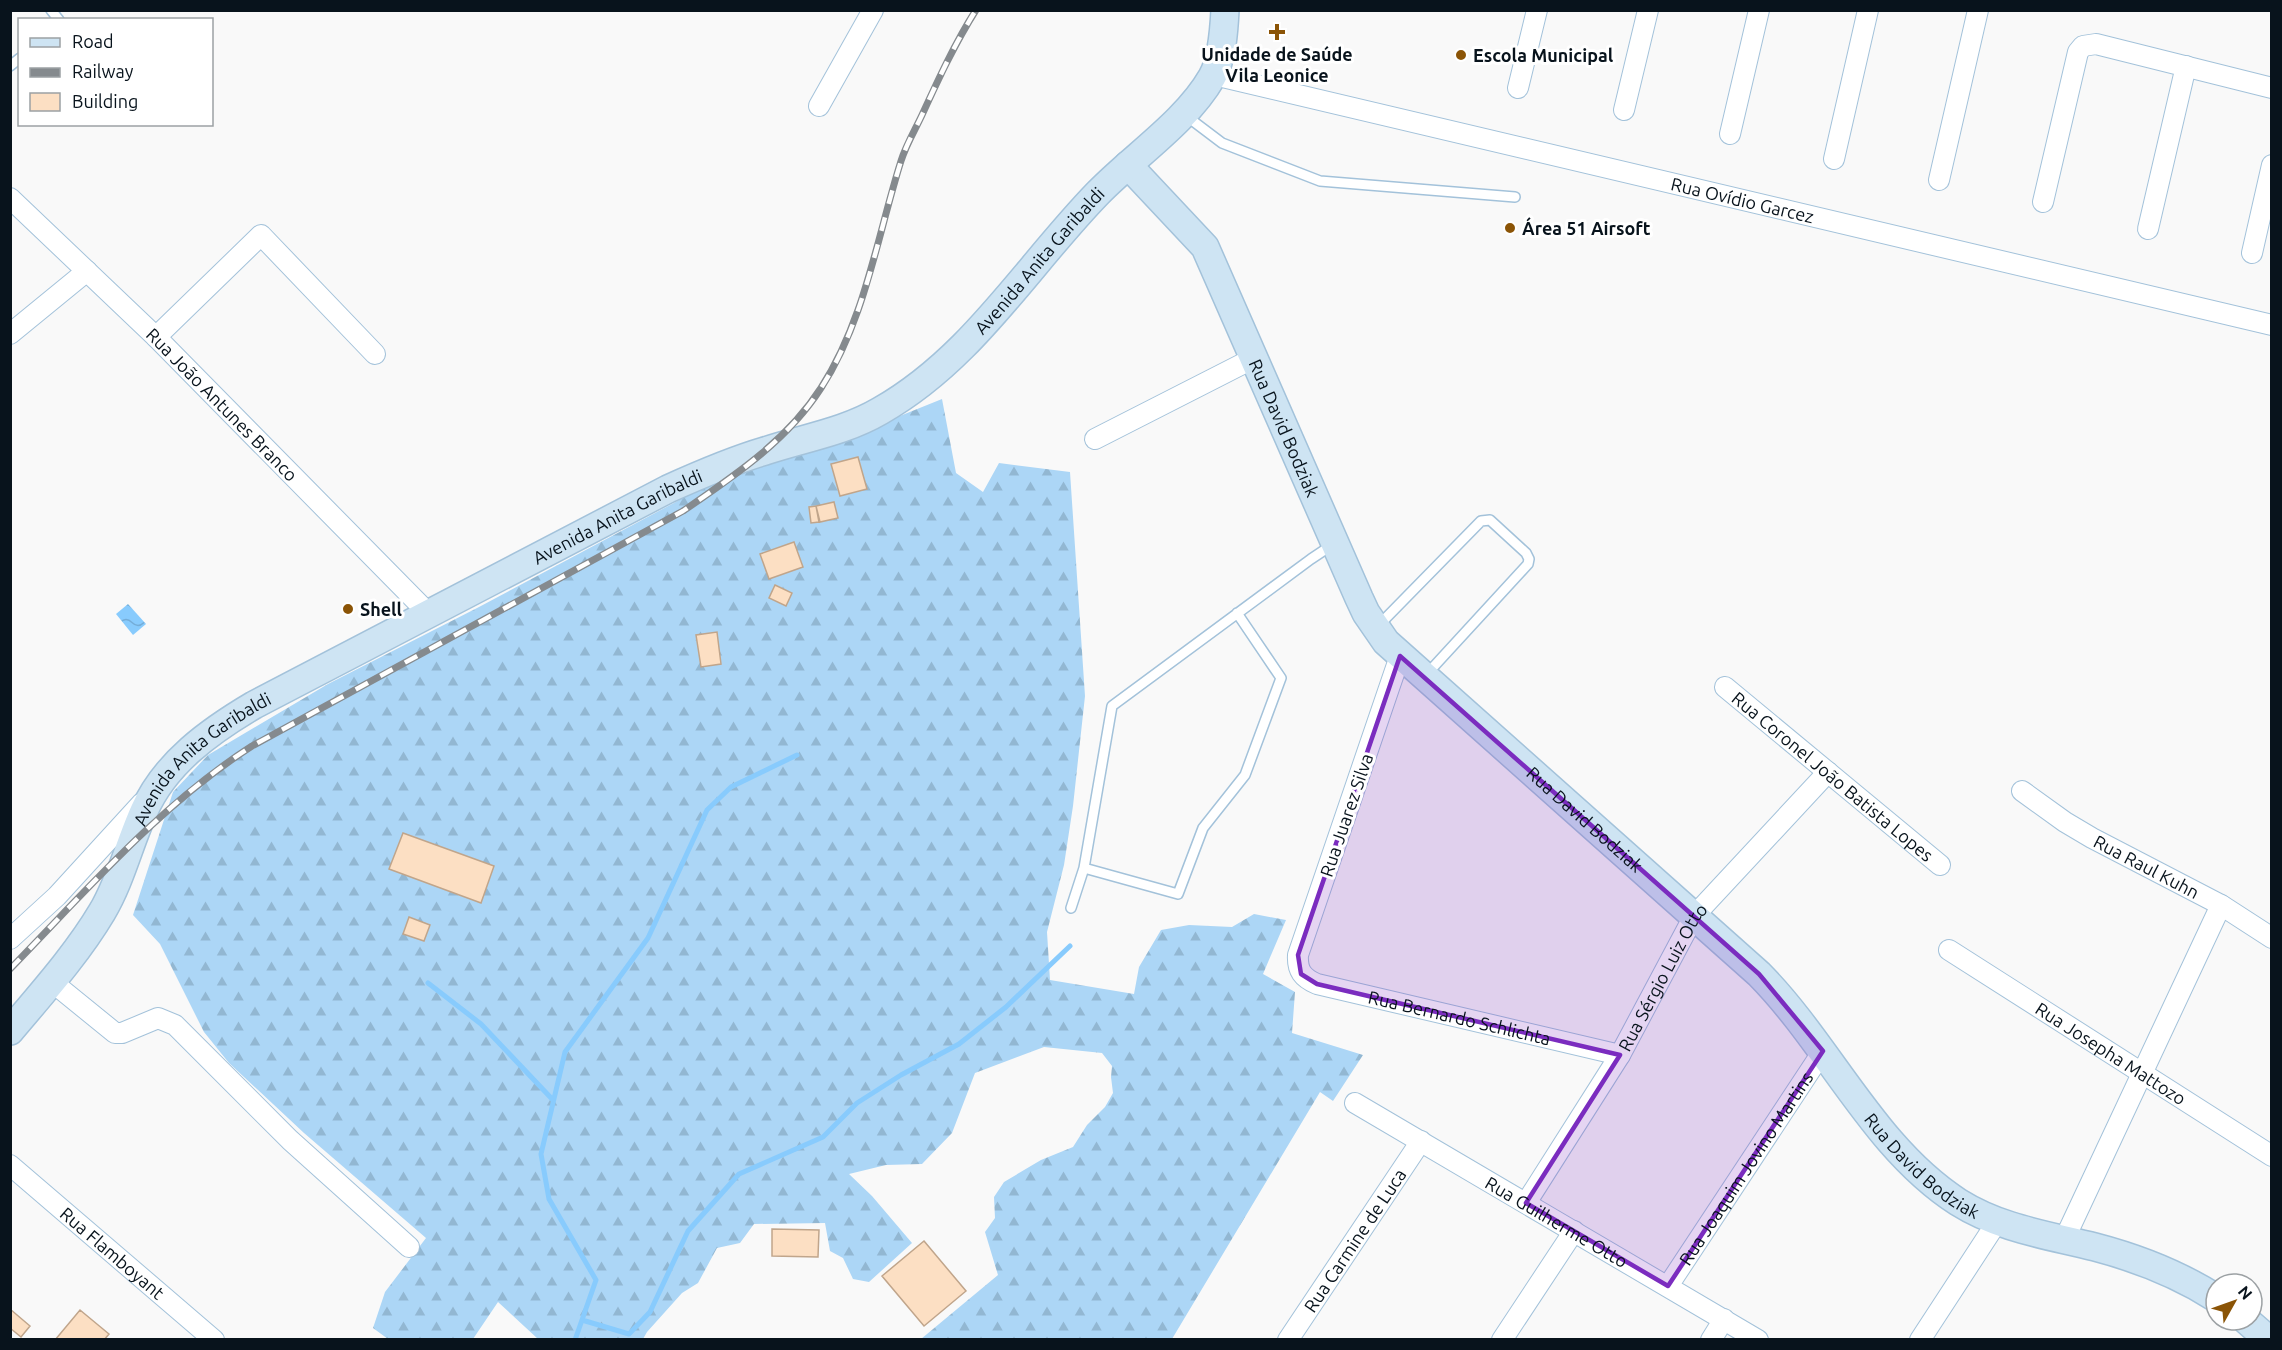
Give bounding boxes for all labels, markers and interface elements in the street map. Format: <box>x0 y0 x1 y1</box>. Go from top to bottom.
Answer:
legend <box>18 18 213 126</box>
marker: Unidade de Saúde Vila Leonice <box>1268 23 1286 41</box>
text: Road <box>72 31 114 51</box>
place label: Unidade de Saúde Vila Leonice <box>1201 44 1353 85</box>
place label: Escola Municipal <box>1473 45 1614 65</box>
marker: Escola Municipal <box>1454 48 1468 62</box>
text: Railway <box>72 61 134 81</box>
text: Building <box>72 91 138 111</box>
street label: Rua Ovídio Garcez <box>1669 173 1816 226</box>
street label: Avenida Anita Garibaldi <box>970 183 1108 338</box>
place label: Área 51 Airsoft <box>1522 217 1651 238</box>
marker: Área 51 Airsoft <box>1503 221 1517 235</box>
street label: Rua João Antunes Branco <box>143 324 302 485</box>
street label: Rua David Bodziak <box>1245 356 1323 500</box>
street label: Avenida Anita Garibaldi <box>529 465 705 568</box>
place label: Shell <box>360 599 403 619</box>
marker: Shell <box>341 602 355 616</box>
street label: Rua Coronel João Batista Lopes <box>1728 687 1937 865</box>
street label: Avenida Anita Garibaldi <box>129 688 274 828</box>
street label: Rua Juarez Silva <box>1316 751 1376 879</box>
street label: Rua David Bodziak <box>1523 762 1647 876</box>
street label: Rua Raul Kuhn <box>2091 831 2203 902</box>
street label: Rua Sérgio Luiz Otto <box>1614 899 1711 1054</box>
street label: Rua Bernardo Schlichta <box>1366 986 1553 1048</box>
street label: Rua Josepha Mattozo <box>2032 998 2190 1109</box>
street label: Rua Joaquim Jovino Martins <box>1675 1068 1817 1269</box>
street label: Rua David Bodziak <box>1861 1109 1983 1222</box>
street label: Rua Carmine de Luca <box>1300 1165 1410 1316</box>
street label: Rua Guilherme Otto <box>1482 1172 1631 1271</box>
street label: Rua Flamboyant <box>57 1203 168 1303</box>
north arrow <box>2204 1272 2264 1332</box>
text: N <box>2235 1282 2256 1303</box>

